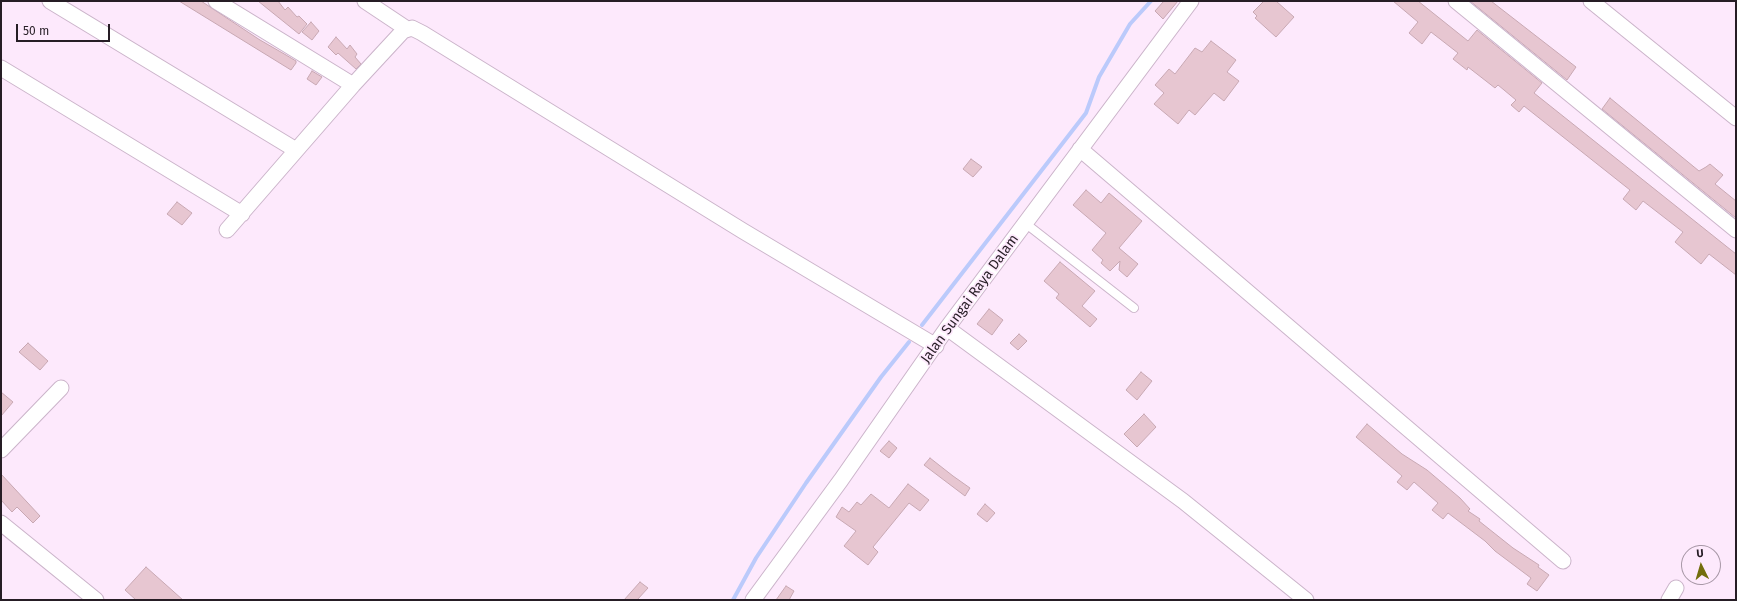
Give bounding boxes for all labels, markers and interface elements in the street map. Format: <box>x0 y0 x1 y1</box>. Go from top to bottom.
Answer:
scale bar <box>18 16 112 42</box>
text: 50 m <box>23 24 49 38</box>
street label: Jalan Sungai Raya Dalam <box>918 231 1022 367</box>
north arrow <box>1681 545 1721 585</box>
text: U <box>1696 547 1704 560</box>

